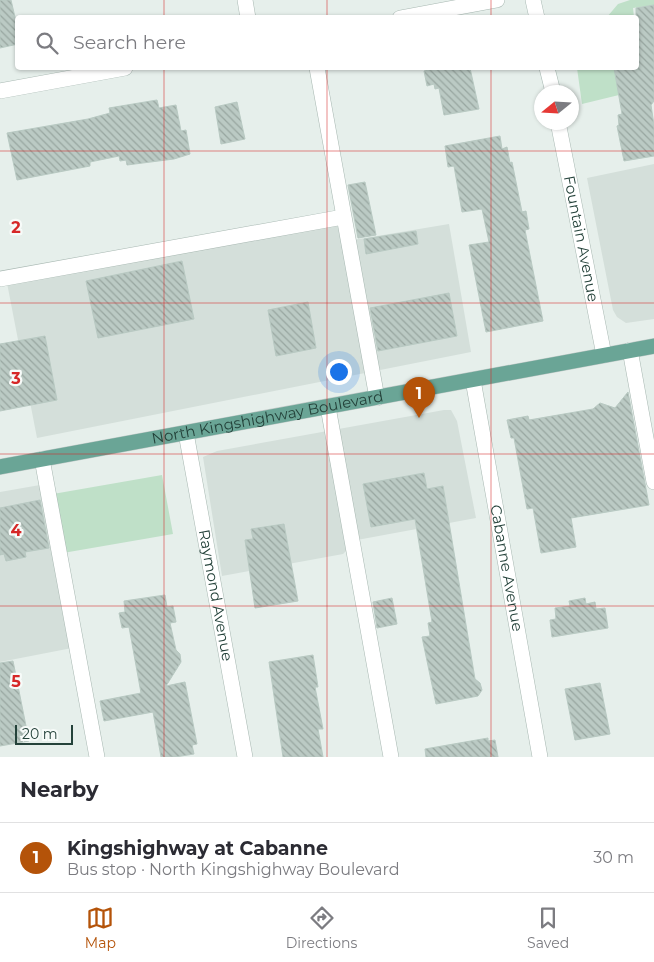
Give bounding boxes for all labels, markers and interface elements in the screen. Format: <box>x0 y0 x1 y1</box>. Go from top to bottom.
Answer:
search box <box>15 15 639 70</box>
icon: search <box>33 29 61 57</box>
text: Search here <box>73 31 186 54</box>
north arrow <box>534 85 579 130</box>
street label: Fountain Avenue <box>560 174 603 303</box>
text: 2 <box>11 218 21 237</box>
your location <box>326 359 352 385</box>
text: 3 <box>10 369 21 388</box>
pin: 1 <box>403 377 435 418</box>
street label: North Kingshighway Boulevard <box>150 386 385 448</box>
street label: Cabanne Avenue <box>486 503 527 633</box>
text: 4 <box>10 521 22 540</box>
street label: Raymond Avenue <box>195 528 237 663</box>
text: 5 <box>11 672 21 691</box>
scale bar <box>15 722 72 745</box>
text: 20 m <box>22 725 58 743</box>
text: Nearby <box>20 777 99 802</box>
text: Kingshighway at Cabanne <box>67 837 328 860</box>
text: 1 <box>33 848 39 867</box>
text: 30 m <box>593 848 634 867</box>
text: Bus stop · North Kingshighway Boulevard <box>67 860 400 879</box>
tab: Map <box>85 904 116 952</box>
tab: Directions <box>286 904 357 952</box>
tab: Saved <box>527 904 569 952</box>

